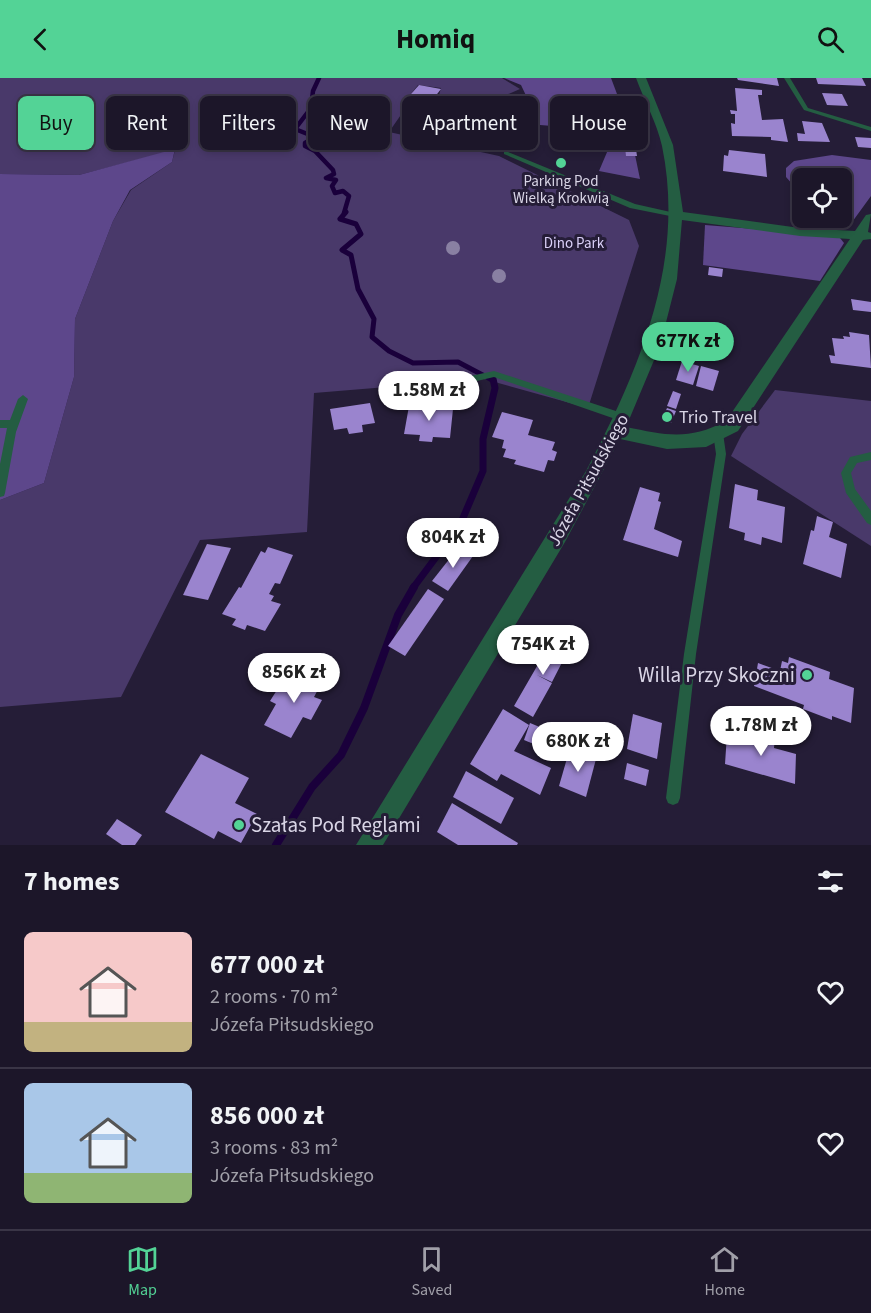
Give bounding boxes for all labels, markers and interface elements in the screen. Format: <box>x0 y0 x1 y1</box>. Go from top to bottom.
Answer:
text: Homiq <box>396 20 475 59</box>
icon: back <box>24 23 57 56</box>
icon: search <box>814 23 847 56</box>
chip: Buy <box>18 96 94 150</box>
chip: Rent <box>106 96 188 150</box>
chip: Filters <box>200 96 296 150</box>
chip: New <box>308 96 390 150</box>
chip: Apartment <box>402 96 538 150</box>
chip: House <box>550 96 648 150</box>
marker: Parking Pod Wielką Krokwią <box>554 156 568 170</box>
map controls <box>792 168 852 228</box>
button: locate <box>792 168 852 228</box>
place label: Parking Pod Wielką Krokwią <box>513 171 609 209</box>
park label: Dino Park <box>544 233 605 254</box>
pin: 677K zł <box>633 322 743 373</box>
text: 677K zł <box>656 327 720 355</box>
pin: 1.58M zł <box>367 371 491 422</box>
text: 1.58M zł <box>392 376 466 404</box>
place label: Trio Travel <box>679 405 757 430</box>
street label: Józefa Piłsudskiego <box>542 410 635 551</box>
marker: Trio Travel <box>660 410 674 424</box>
pin: 804K zł <box>398 518 508 569</box>
text: 804K zł <box>421 523 485 551</box>
pin: 754K zł <box>488 625 598 676</box>
text: 754K zł <box>511 630 575 658</box>
pin: 856K zł <box>239 653 349 704</box>
text: 856K zł <box>262 658 326 686</box>
place label: Willa Przy Skoczni <box>638 660 795 690</box>
marker: Willa Przy Skoczni <box>800 668 814 682</box>
pin: 1.78M zł <box>699 706 823 757</box>
text: 1.78M zł <box>724 711 798 739</box>
pin: 680K zł <box>523 722 633 773</box>
text: 680K zł <box>546 727 610 755</box>
place label: Szałas Pod Reglami <box>251 810 421 840</box>
marker: Szałas Pod Reglami <box>232 818 246 832</box>
text: 7 homes <box>24 863 119 900</box>
icon: filters <box>814 865 847 898</box>
text: 677 000 zł <box>210 946 324 983</box>
icon: home <box>72 956 144 1028</box>
icon: heart <box>814 976 847 1009</box>
text: 2 rooms · 70 m² <box>210 983 338 1011</box>
text: Józefa Piłsudskiego <box>210 1011 374 1039</box>
text: 856 000 zł <box>210 1097 324 1134</box>
icon: home <box>72 1107 144 1179</box>
icon: heart <box>814 1127 847 1160</box>
text: 3 rooms · 83 m² <box>210 1134 338 1162</box>
text: Józefa Piłsudskiego <box>210 1162 374 1190</box>
tab: Map <box>126 1243 159 1301</box>
tab: Saved <box>411 1243 452 1301</box>
tab: Home <box>705 1243 745 1301</box>

